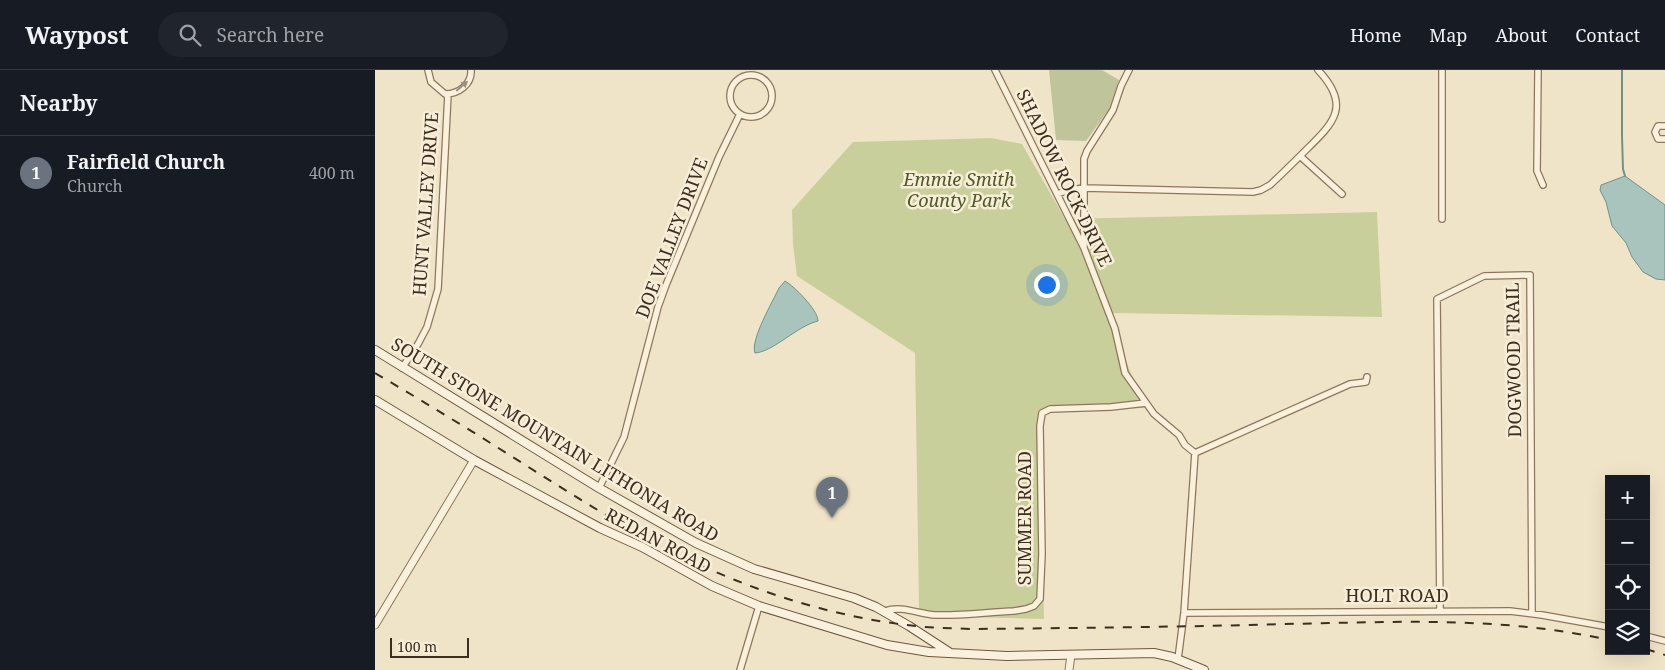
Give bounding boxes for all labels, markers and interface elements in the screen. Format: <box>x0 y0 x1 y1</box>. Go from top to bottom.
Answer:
search box <box>158 12 508 57</box>
text: Waypost <box>25 18 128 51</box>
icon: search <box>176 21 204 49</box>
text: Search here <box>216 22 324 48</box>
text: Home <box>1350 23 1401 47</box>
text: Map <box>1429 23 1467 47</box>
text: About <box>1495 23 1547 47</box>
text: Contact <box>1575 23 1640 47</box>
one-way arrow <box>456 81 469 92</box>
street label: SHADOW ROCK DRIVE <box>1012 85 1118 270</box>
text: Nearby <box>20 89 98 117</box>
street label: HUNT VALLEY DRIVE <box>407 111 443 297</box>
text: Fairfield Church <box>67 149 225 175</box>
street label: DOE VALLEY DRIVE <box>629 154 713 321</box>
text: 1 <box>31 162 41 184</box>
text: 400 m <box>309 162 355 184</box>
park label: Emmie Smith County Park <box>902 167 1015 212</box>
text: Church <box>67 175 123 197</box>
your location <box>1034 272 1060 298</box>
street label: DOGWOOD TRAIL <box>1500 282 1526 438</box>
street label: SOUTH STONE MOUNTAIN LITHONIA ROAD <box>387 331 724 547</box>
street label: SUMMER ROAD <box>1012 451 1036 585</box>
map controls <box>1605 475 1650 655</box>
button: + <box>1605 475 1650 520</box>
pin: 1 <box>816 477 848 518</box>
street label: REDAN ROAD <box>601 502 716 578</box>
button: − <box>1605 520 1650 565</box>
button: locate <box>1605 565 1650 610</box>
street label: HOLT ROAD <box>1345 583 1449 607</box>
button: layers <box>1605 610 1650 655</box>
scale bar <box>390 635 469 658</box>
text: 100 m <box>397 637 437 656</box>

